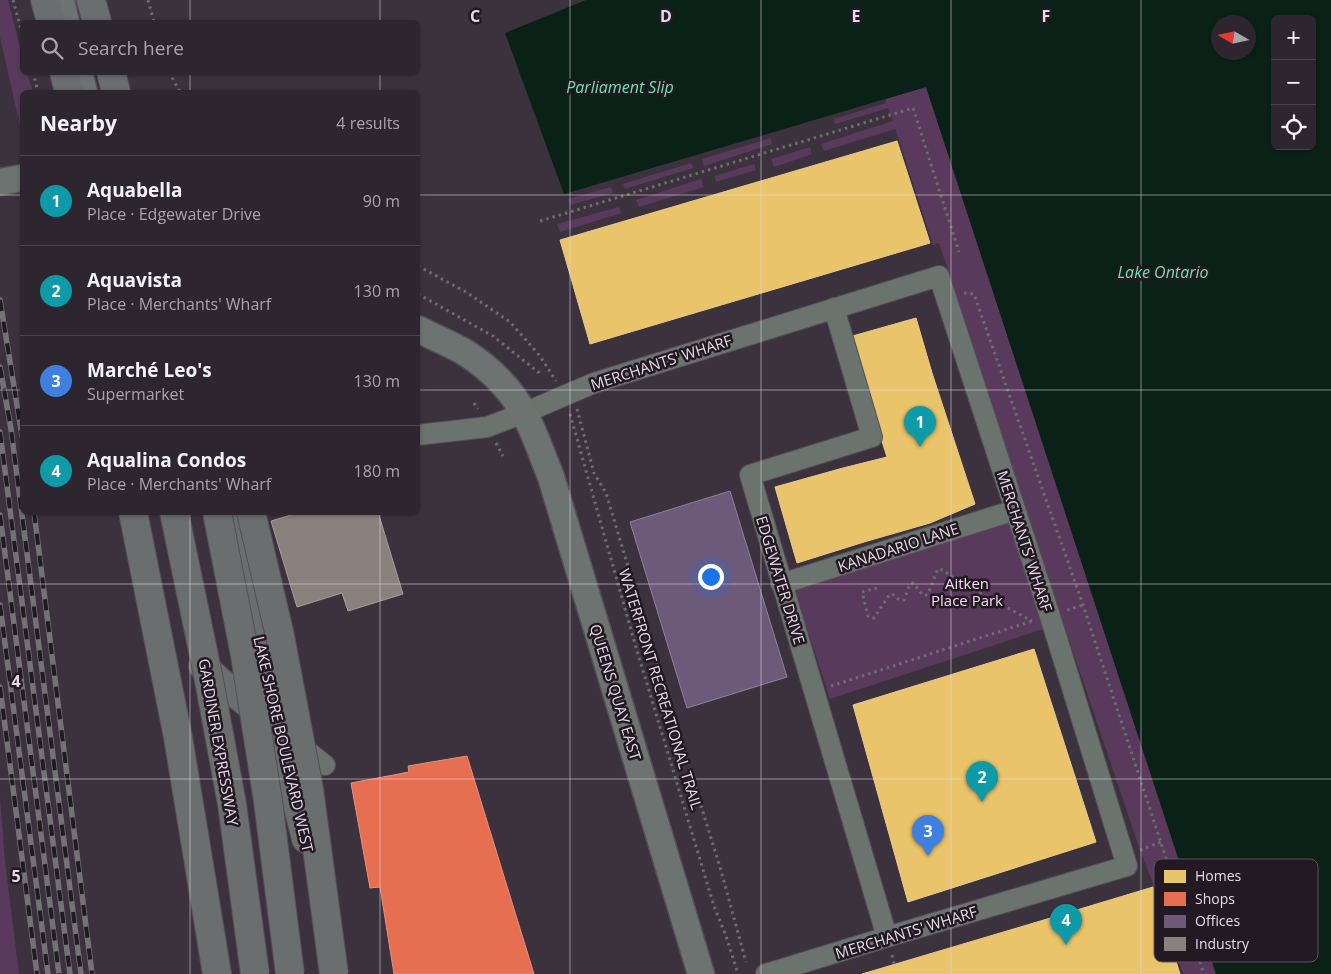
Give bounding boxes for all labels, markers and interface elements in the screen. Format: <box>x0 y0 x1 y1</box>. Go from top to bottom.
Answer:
text: C <box>470 5 480 27</box>
text: D <box>660 5 672 27</box>
text: E <box>852 5 861 27</box>
text: F <box>1042 5 1050 27</box>
north arrow <box>1211 15 1256 60</box>
map controls <box>1271 15 1316 150</box>
button: + <box>1271 15 1316 60</box>
search box <box>20 20 420 75</box>
icon: search <box>38 34 66 62</box>
text: Search here <box>78 35 184 61</box>
button: − <box>1271 60 1316 105</box>
water label: Parliament Slip <box>566 76 674 98</box>
button: locate <box>1271 105 1316 150</box>
text: Nearby <box>40 109 117 137</box>
text: 4 results <box>336 112 400 134</box>
text: Aquabella <box>87 177 182 203</box>
text: 1 <box>51 190 61 212</box>
text: 90 m <box>363 190 400 212</box>
text: Place · Edgewater Drive <box>87 203 261 225</box>
water label: Lake Ontario <box>1117 261 1209 283</box>
text: Aquavista <box>87 267 182 293</box>
text: 2 <box>51 280 61 302</box>
text: 130 m <box>354 280 400 302</box>
text: Place · Merchants' Wharf <box>87 293 271 315</box>
street label: MERCHANTS' WHARF <box>588 330 734 394</box>
text: Marché Leo's <box>87 357 212 383</box>
text: 3 <box>51 370 61 392</box>
text: 130 m <box>354 370 400 392</box>
text: Supermarket <box>87 383 184 405</box>
pin: 1 <box>904 406 936 447</box>
text: Aqualina Condos <box>87 447 246 473</box>
text: 4 <box>51 460 61 482</box>
text: 180 m <box>354 460 400 482</box>
street label: MERCHANTS' WHARF <box>993 468 1057 614</box>
text: Place · Merchants' Wharf <box>87 473 271 495</box>
street label: EDGEWATER DRIVE <box>752 513 810 647</box>
street label: KANADARIO LANE <box>835 518 961 576</box>
your location <box>698 564 724 590</box>
street label: WATERFRONT RECREATIONAL TRAIL <box>615 566 707 812</box>
park label: Aitken Place Park <box>931 573 1003 610</box>
street label: QUEENS QUAY EAST <box>586 621 646 763</box>
street label: LAKE SHORE BOULEVARD WEST <box>249 634 319 855</box>
street label: GARDINER EXPRESSWAY <box>194 657 244 828</box>
text: 4 <box>11 670 21 692</box>
pin: 2 <box>966 761 998 802</box>
pin: 3 <box>912 815 944 856</box>
legend <box>1154 859 1318 962</box>
text: 5 <box>11 865 21 887</box>
text: Homes <box>1195 866 1242 885</box>
text: Shops <box>1195 889 1235 908</box>
street label: MERCHANTS' WHARF <box>833 901 980 963</box>
pin: 4 <box>1050 904 1082 945</box>
text: Offices <box>1195 911 1240 930</box>
text: Industry <box>1195 934 1250 953</box>

